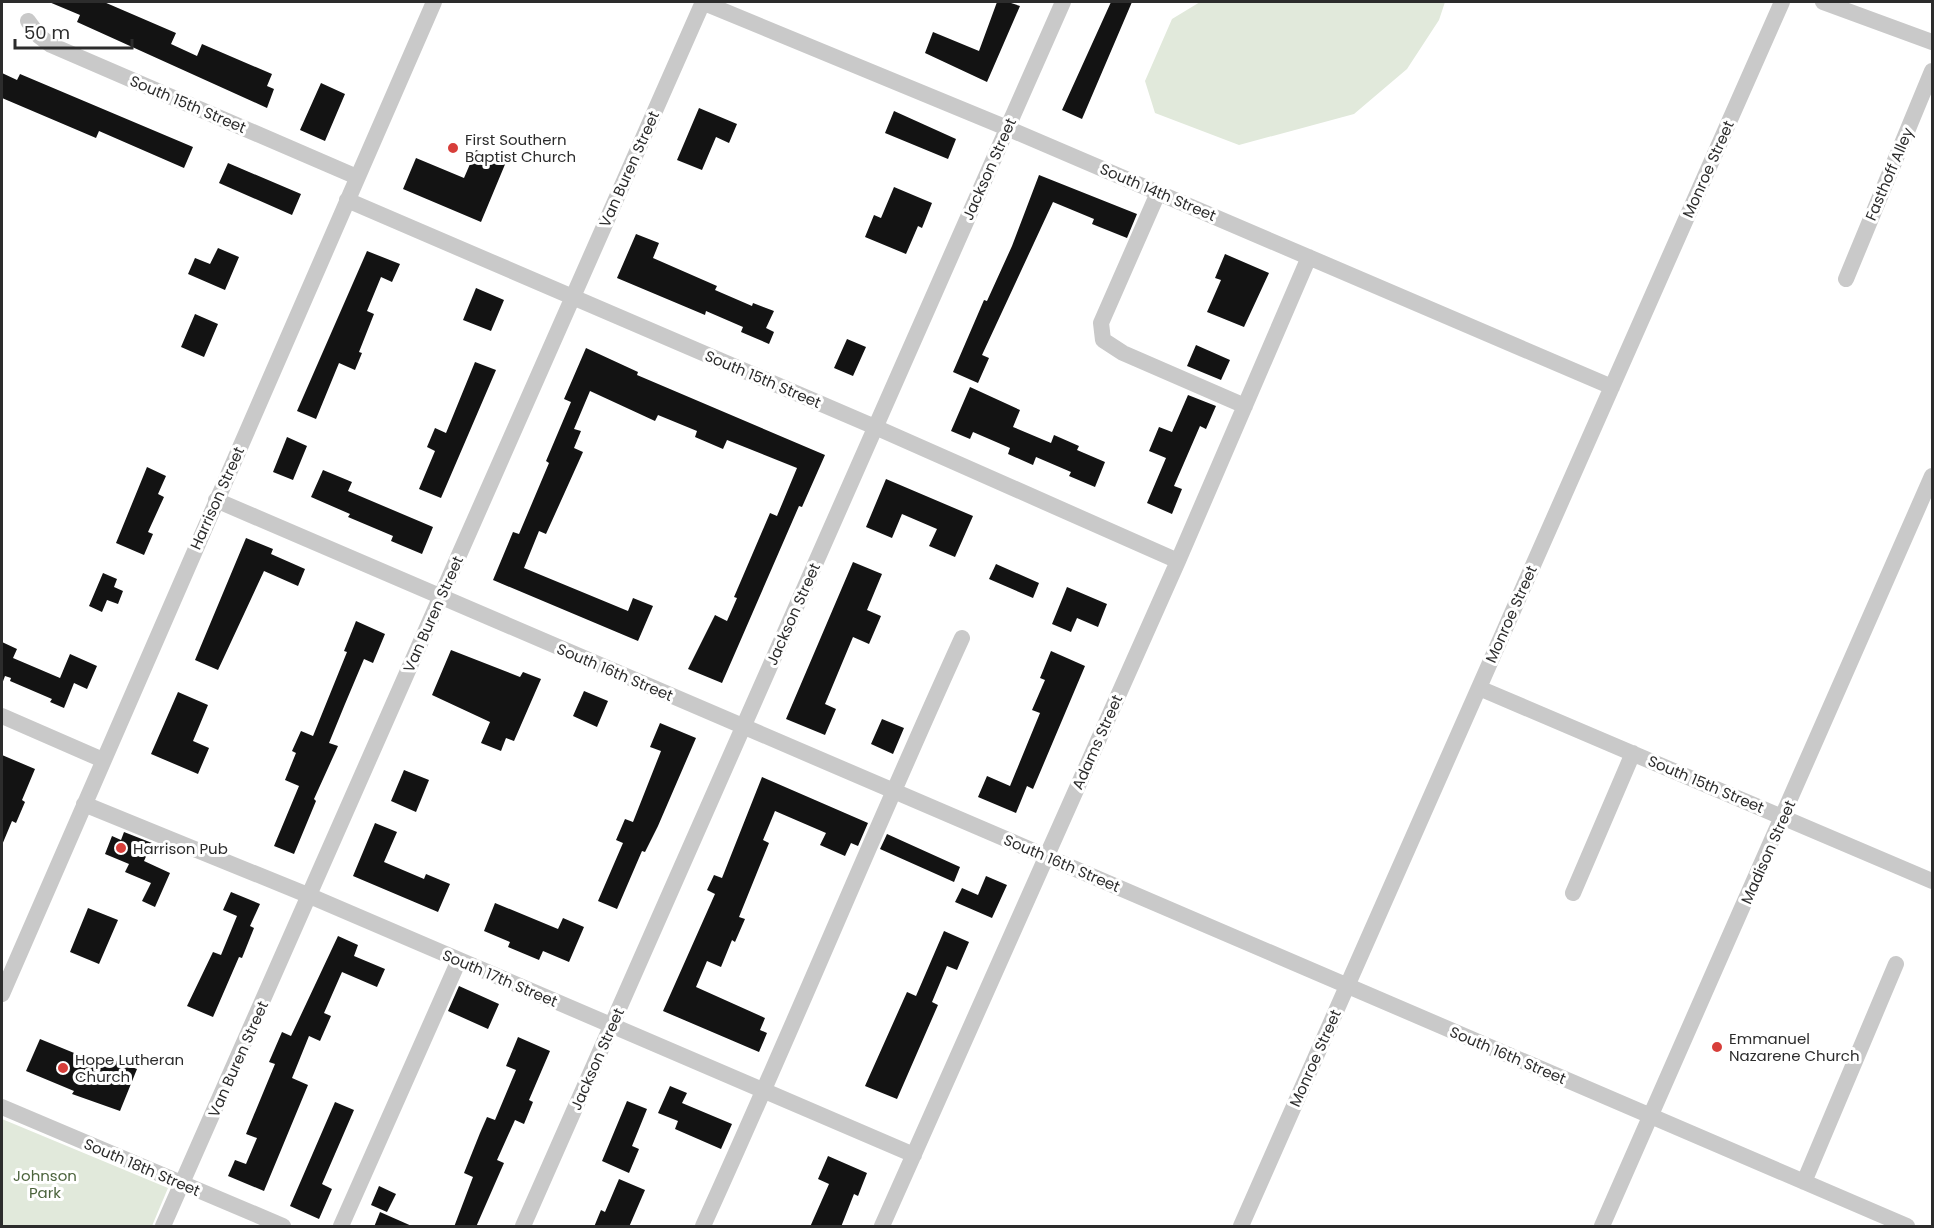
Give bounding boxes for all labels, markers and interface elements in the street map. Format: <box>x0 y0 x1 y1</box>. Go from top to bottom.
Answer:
scale bar <box>15 12 132 50</box>
text: 50 m <box>24 20 70 45</box>
street label: South 15th Street <box>127 70 249 138</box>
street label: Van Buren Street <box>594 108 664 230</box>
street label: Jackson Street <box>957 115 1021 223</box>
street label: Monroe Street <box>1677 117 1739 221</box>
street label: Fasthoff Alley <box>1860 124 1918 224</box>
place label: First Southern Baptist Church <box>465 129 576 167</box>
marker: First Southern Baptist Church <box>446 141 460 155</box>
street label: South 14th Street <box>1097 158 1219 226</box>
street label: South 15th Street <box>702 345 824 413</box>
street label: Harrison Street <box>185 443 249 553</box>
street label: Van Buren Street <box>398 553 468 675</box>
street label: Jackson Street <box>761 560 825 668</box>
street label: Monroe Street <box>1480 562 1542 666</box>
street label: South 16th Street <box>554 638 676 706</box>
street label: Adams Street <box>1067 691 1127 793</box>
street label: South 15th Street <box>1645 750 1767 818</box>
street label: Madison Street <box>1736 797 1800 907</box>
street label: South 16th Street <box>1001 829 1123 897</box>
place label: Harrison Pub <box>133 838 228 859</box>
marker: Harrison Pub <box>114 841 128 855</box>
street label: South 17th Street <box>439 944 561 1012</box>
street label: Van Buren Street <box>203 998 273 1120</box>
street label: Jackson Street <box>565 1005 629 1113</box>
street label: Monroe Street <box>1284 1006 1346 1110</box>
street label: South 16th Street <box>1447 1021 1569 1089</box>
place label: Emmanuel Nazarene Church <box>1729 1028 1860 1066</box>
marker: Emmanuel Nazarene Church <box>1710 1040 1724 1054</box>
place label: Hope Lutheran Church <box>75 1049 184 1087</box>
marker: Hope Lutheran Church <box>56 1061 70 1075</box>
street label: South 18th Street <box>81 1133 203 1201</box>
park label: Johnson Park <box>13 1165 77 1203</box>

